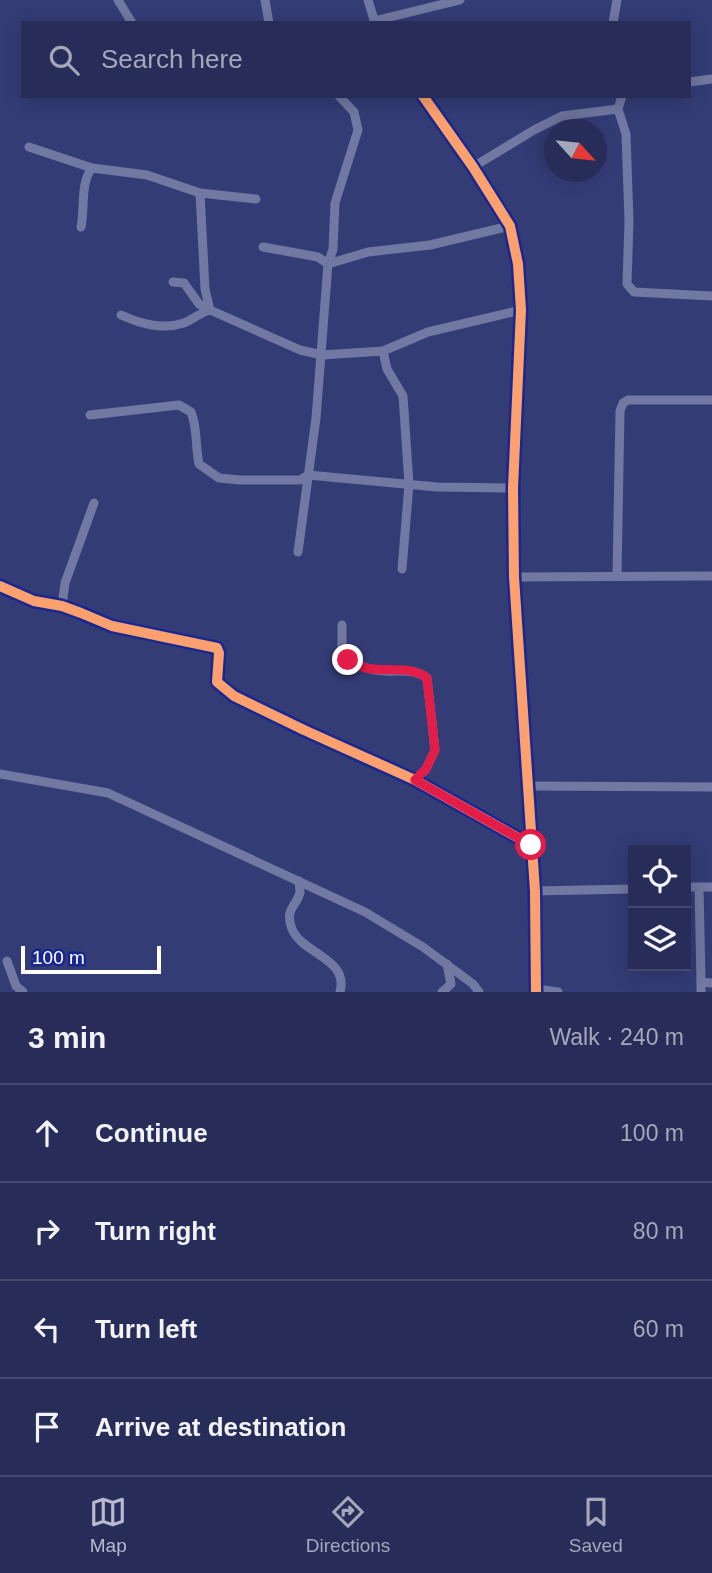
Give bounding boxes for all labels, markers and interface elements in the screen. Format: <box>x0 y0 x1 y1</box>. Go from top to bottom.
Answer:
search box <box>21 21 691 98</box>
icon: search <box>45 41 83 79</box>
text: Search here <box>101 44 243 74</box>
north arrow <box>544 119 607 182</box>
route end <box>332 644 363 675</box>
route start <box>515 829 546 860</box>
map controls <box>628 845 691 971</box>
button: locate <box>628 845 691 908</box>
button: layers <box>628 908 691 971</box>
scale bar <box>21 943 161 975</box>
text: 100 m <box>32 947 85 968</box>
text: 3 min <box>28 1021 106 1054</box>
text: Walk · 240 m <box>549 1024 684 1050</box>
icon: ahead <box>28 1114 66 1152</box>
text: Continue <box>95 1118 208 1148</box>
text: 100 m <box>620 1120 684 1146</box>
icon: right <box>28 1212 66 1250</box>
text: Turn right <box>95 1216 216 1246</box>
text: 80 m <box>633 1218 684 1244</box>
icon: left <box>28 1310 66 1348</box>
text: Turn left <box>95 1314 197 1344</box>
text: 60 m <box>633 1316 684 1342</box>
icon: arrive <box>28 1408 66 1446</box>
text: Arrive at destination <box>95 1412 346 1442</box>
tab: Map <box>89 1493 127 1557</box>
tab: Directions <box>306 1493 390 1557</box>
tab: Saved <box>569 1493 623 1557</box>

